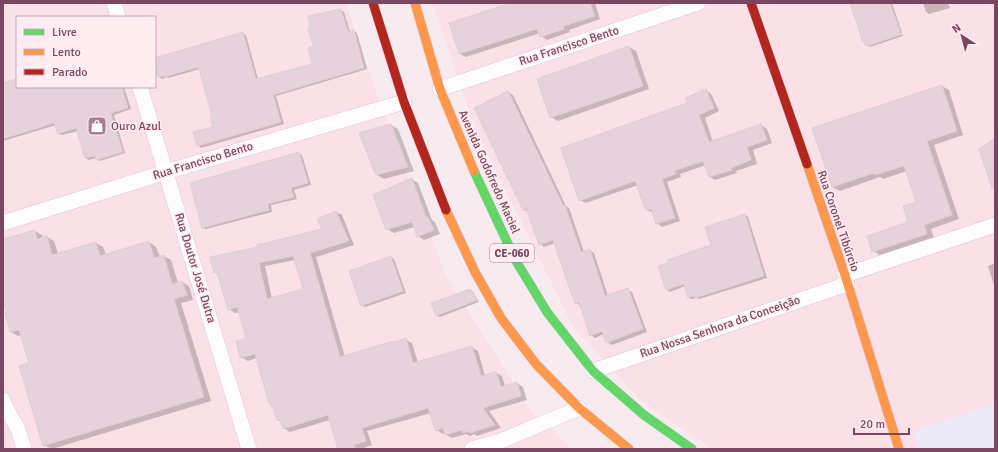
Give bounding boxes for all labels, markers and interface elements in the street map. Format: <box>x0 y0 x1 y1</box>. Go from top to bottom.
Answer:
legend <box>16 16 156 88</box>
north arrow <box>942 16 982 56</box>
text: N <box>949 21 963 36</box>
street label: Rua Francisco Bento <box>517 23 621 69</box>
text: Livre <box>52 25 77 40</box>
text: Lento <box>52 45 81 60</box>
text: Parado <box>52 65 88 80</box>
street label: Avenida Godofredo Maciel <box>455 108 523 237</box>
shop icon: Ouro Azul <box>86 115 108 137</box>
place label: Ouro Azul <box>111 119 162 134</box>
street label: Rua Francisco Bento <box>151 139 255 183</box>
street label: Rua Coronel Tibúrcio <box>814 168 862 274</box>
street label: Rua Doutor José Dutra <box>171 211 219 325</box>
road number: CE-060 <box>490 244 534 262</box>
street label: Rua Nossa Senhora da Conceição <box>638 292 802 362</box>
scale bar <box>854 410 909 436</box>
text: 20 m <box>860 417 885 432</box>

